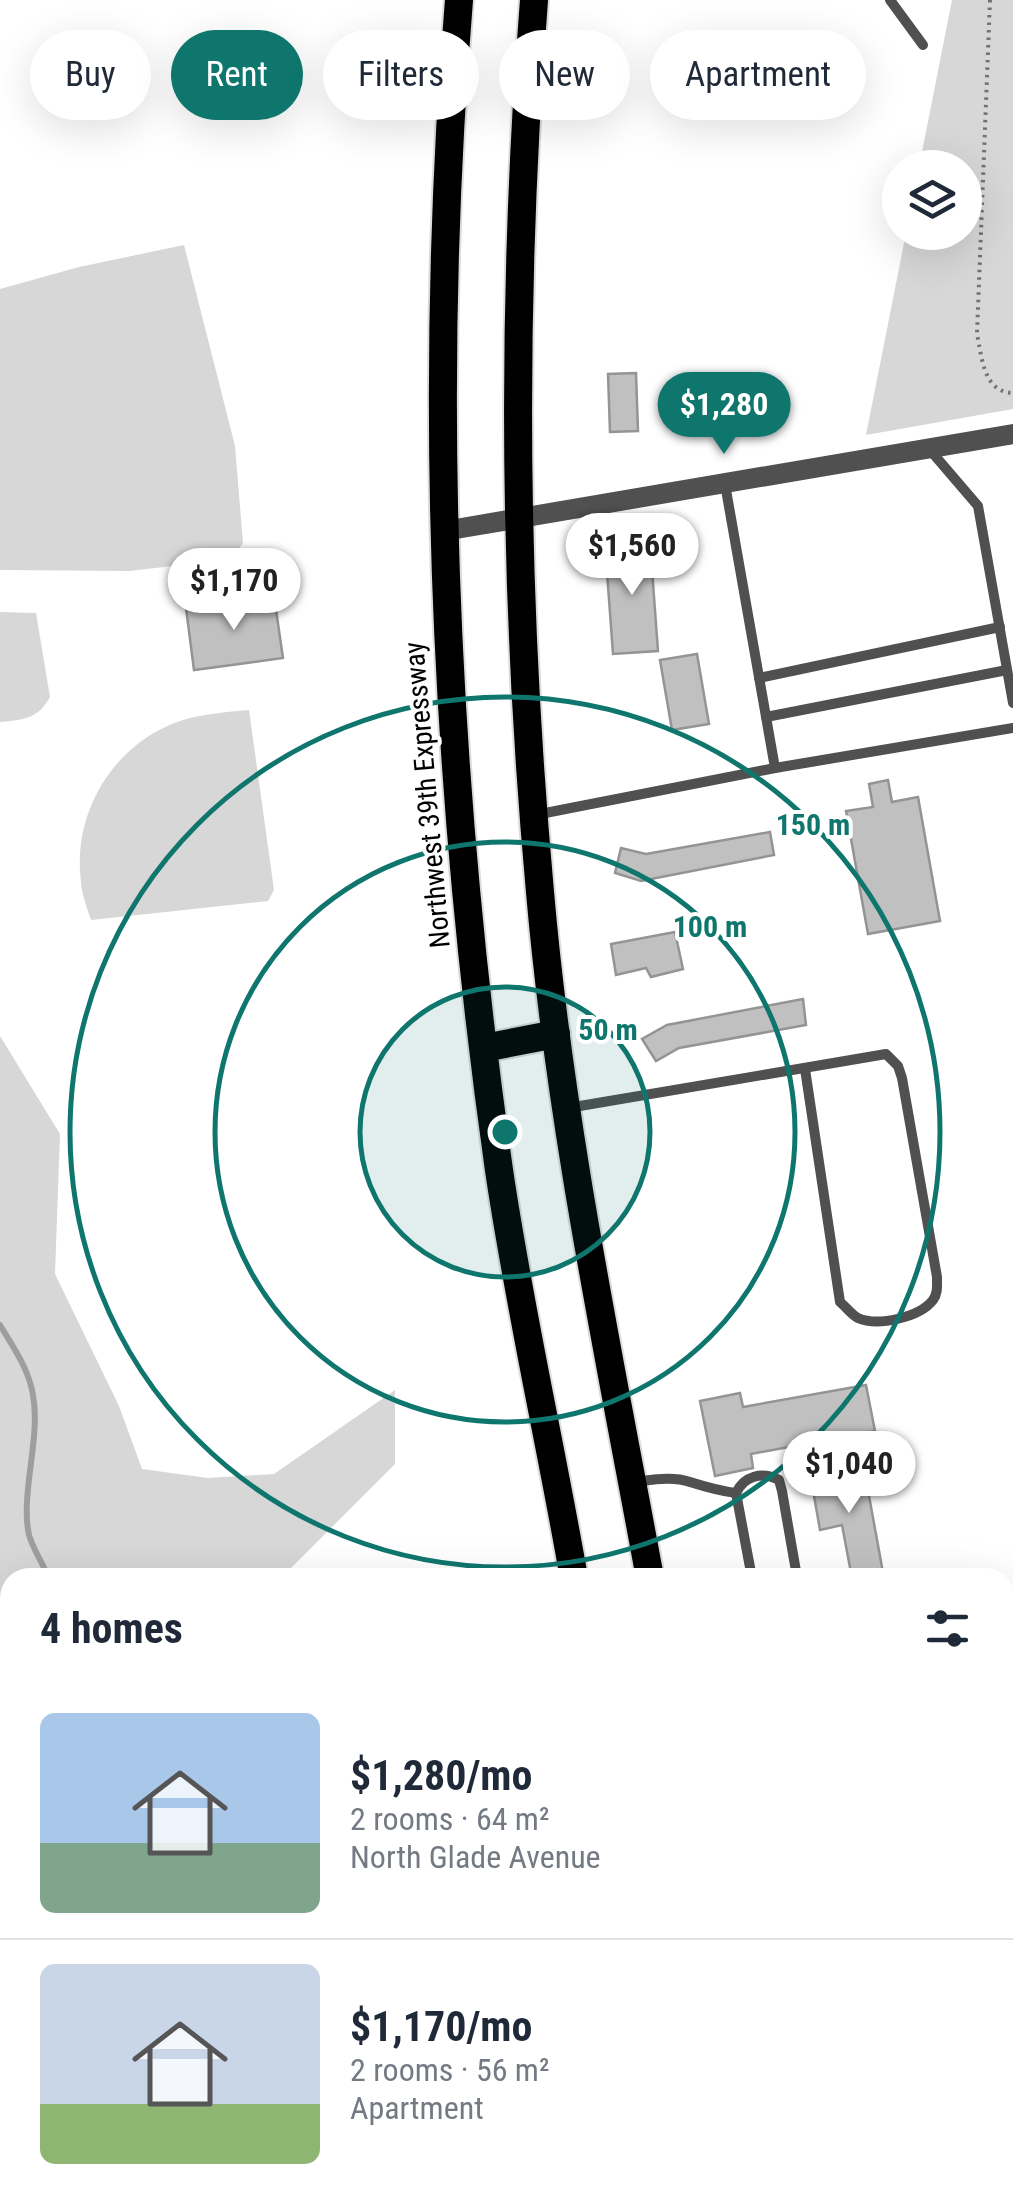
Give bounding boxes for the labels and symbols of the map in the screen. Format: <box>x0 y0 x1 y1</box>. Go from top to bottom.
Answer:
pin: $1,280 <box>643 372 805 457</box>
pin: $1,560 <box>551 513 713 598</box>
pin: $1,170 <box>153 548 315 633</box>
street label: Northwest 39th Expressway <box>397 640 457 949</box>
text: 150 m <box>776 807 850 842</box>
text: 100 m <box>673 909 747 944</box>
text: 50 m <box>578 1012 638 1047</box>
centre of rings <box>487 1114 523 1150</box>
pin: $1,040 <box>768 1431 930 1516</box>

